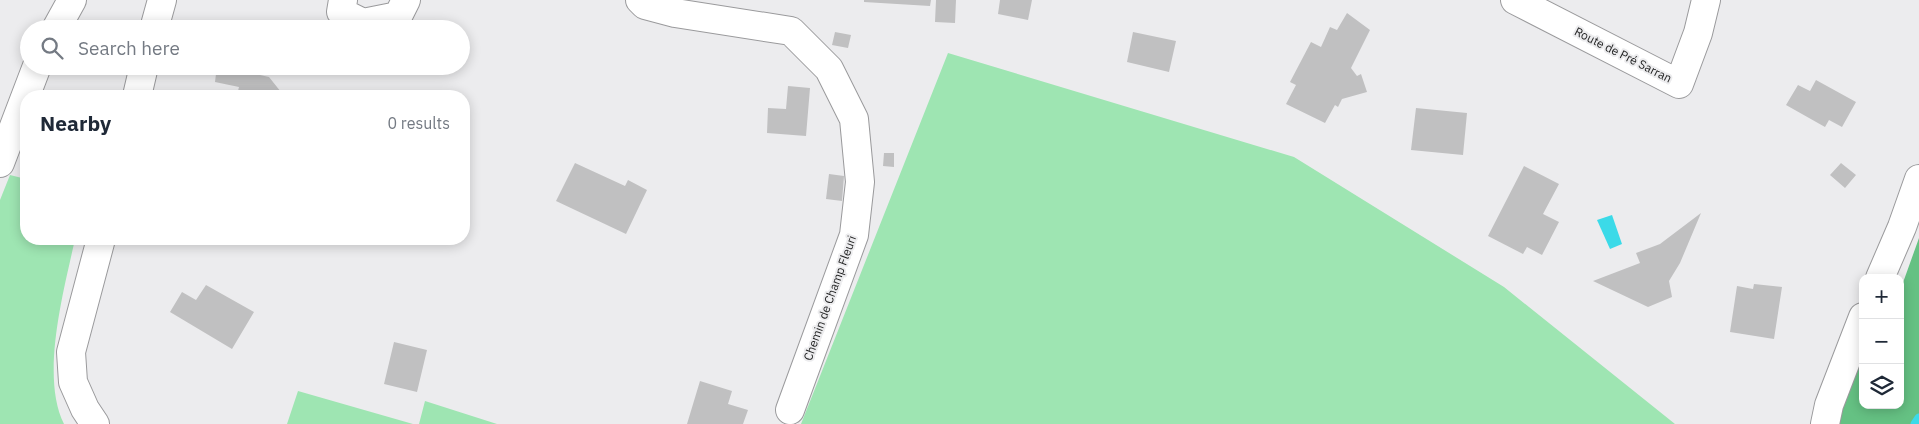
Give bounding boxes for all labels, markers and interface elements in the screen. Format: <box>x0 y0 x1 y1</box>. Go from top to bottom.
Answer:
search box <box>20 20 470 75</box>
street label: Route de Pré Sarran <box>1572 24 1674 86</box>
icon: search <box>38 34 66 62</box>
text: Search here <box>78 36 180 60</box>
text: Nearby <box>40 109 111 137</box>
text: 0 results <box>387 113 450 133</box>
street label: Chemin de Champ Fleuri <box>800 233 859 362</box>
map controls <box>1859 274 1904 409</box>
button: + <box>1859 274 1904 319</box>
button: − <box>1859 319 1904 364</box>
button: layers <box>1859 364 1904 409</box>

